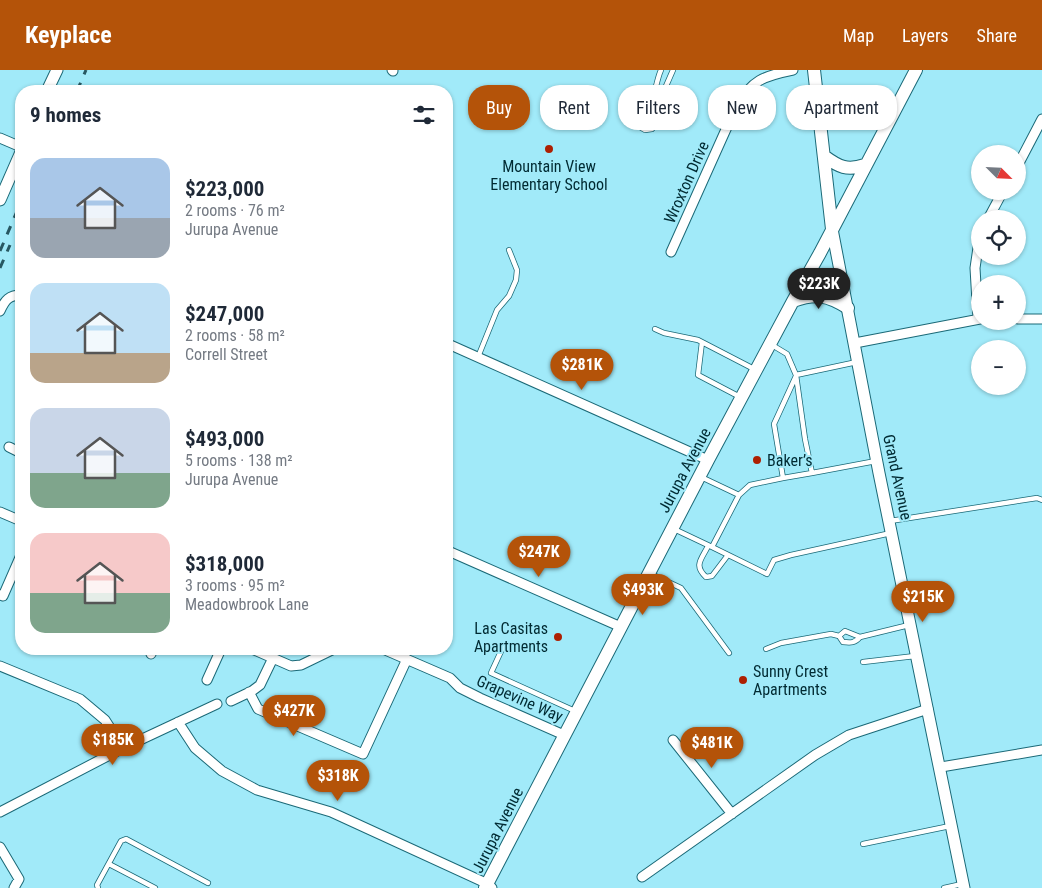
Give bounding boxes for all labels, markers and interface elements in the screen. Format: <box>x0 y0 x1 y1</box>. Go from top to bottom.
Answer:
text: Keyplace <box>25 21 112 49</box>
text: Map <box>843 25 874 46</box>
text: Layers <box>902 25 949 46</box>
text: Share <box>977 25 1017 46</box>
chip: Buy <box>468 85 530 130</box>
chip: Rent <box>540 85 608 130</box>
chip: Filters <box>618 85 698 130</box>
chip: New <box>708 85 776 130</box>
chip: Apartment <box>786 85 897 130</box>
icon: filters <box>410 101 438 129</box>
text: 9 homes <box>30 103 101 127</box>
street label: Wroxton Drive <box>660 138 713 226</box>
marker: Mountain View Elementary School <box>543 143 555 155</box>
north arrow <box>971 145 1026 200</box>
map controls <box>971 145 1026 395</box>
place label: Mountain View Elementary School <box>490 157 608 194</box>
text: $223,000 <box>185 177 264 201</box>
icon: home <box>70 178 130 238</box>
text: 2 rooms · 76 m² <box>185 201 285 220</box>
button: locate <box>971 210 1026 265</box>
text: Jurupa Avenue <box>185 220 278 239</box>
pin: $223K <box>784 268 854 310</box>
text: $223K <box>798 274 840 293</box>
button: + <box>971 275 1026 330</box>
text: $247,000 <box>185 302 264 326</box>
icon: home <box>70 303 130 363</box>
text: 2 rooms · 58 m² <box>185 326 285 345</box>
button: − <box>971 340 1026 395</box>
text: Correll Street <box>185 345 268 364</box>
pin: $281K <box>547 348 617 391</box>
text: $281K <box>561 355 603 374</box>
street label: Jurupa Avenue <box>654 425 715 516</box>
text: $493,000 <box>185 427 264 451</box>
icon: home <box>70 428 130 488</box>
street label: Grand Avenue <box>879 433 916 522</box>
text: 5 rooms · 138 m² <box>185 451 293 470</box>
place label: Baker’s <box>767 451 813 470</box>
marker: Baker’s <box>751 454 763 466</box>
text: Jurupa Avenue <box>185 470 278 489</box>
pin: $247K <box>504 536 574 578</box>
text: $247K <box>518 542 560 561</box>
text: $318,000 <box>185 552 264 576</box>
icon: home <box>70 553 130 613</box>
pin: $493K <box>608 574 678 616</box>
text: 3 rooms · 95 m² <box>185 576 285 595</box>
text: $493K <box>622 580 664 599</box>
pin: $215K <box>888 580 958 623</box>
text: $215K <box>902 587 944 606</box>
text: Meadowbrook Lane <box>185 595 309 614</box>
place label: Las Casitas Apartments <box>474 619 548 656</box>
marker: Las Casitas Apartments <box>552 631 564 643</box>
place label: Sunny Crest Apartments <box>753 662 828 699</box>
street label: Grapevine Way <box>474 671 566 726</box>
marker: Sunny Crest Apartments <box>737 674 749 686</box>
pin: $427K <box>259 694 329 737</box>
text: $427K <box>273 701 315 720</box>
pin: $185K <box>78 724 148 766</box>
pin: $481K <box>677 726 747 769</box>
text: $185K <box>92 730 134 749</box>
text: $481K <box>691 733 733 752</box>
pin: $318K <box>303 760 373 802</box>
text: $318K <box>317 766 359 785</box>
street label: Jurupa Avenue <box>468 784 527 876</box>

